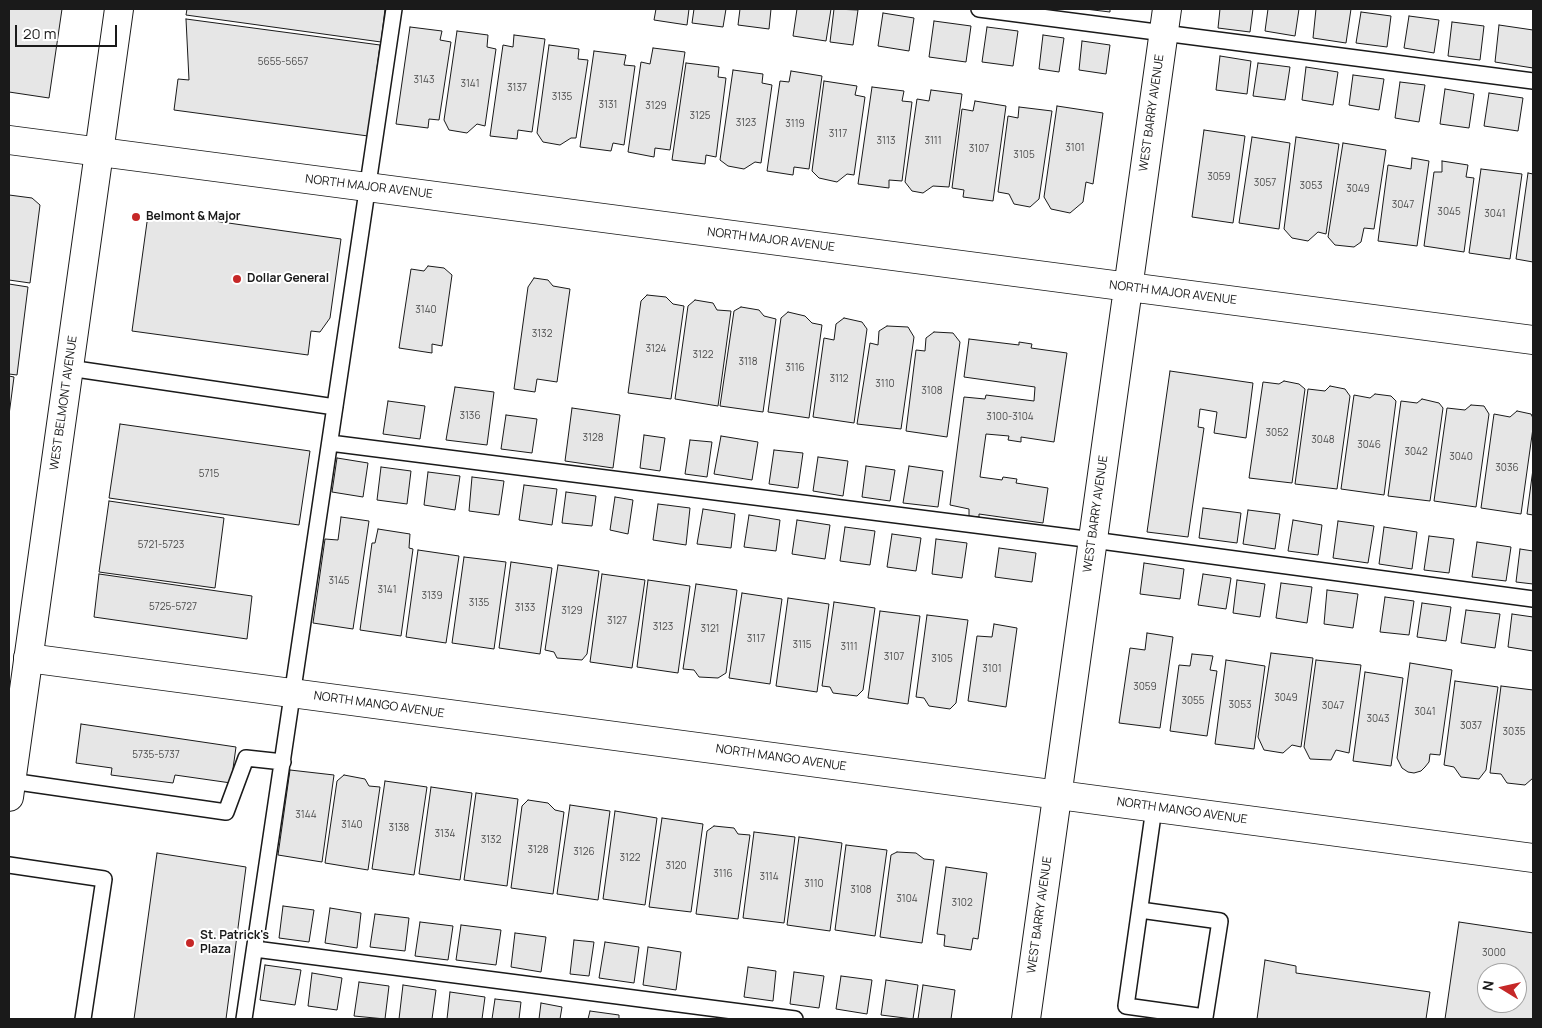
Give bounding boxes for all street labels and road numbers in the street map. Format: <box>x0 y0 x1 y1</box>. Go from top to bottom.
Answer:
street label: WEST BARRY AVENUE <box>1137 54 1167 172</box>
street label: NORTH MAJOR AVENUE <box>304 172 434 202</box>
street label: NORTH MAJOR AVENUE <box>706 225 836 255</box>
street label: NORTH MAJOR AVENUE <box>1108 278 1238 308</box>
street label: WEST BELMONT AVENUE <box>47 335 81 471</box>
street label: WEST BARRY AVENUE <box>1081 455 1111 573</box>
street label: NORTH MANGO AVENUE <box>313 689 445 721</box>
street label: NORTH MANGO AVENUE <box>715 742 847 774</box>
street label: NORTH MANGO AVENUE <box>1116 795 1248 827</box>
street label: WEST BARRY AVENUE <box>1025 856 1055 974</box>

